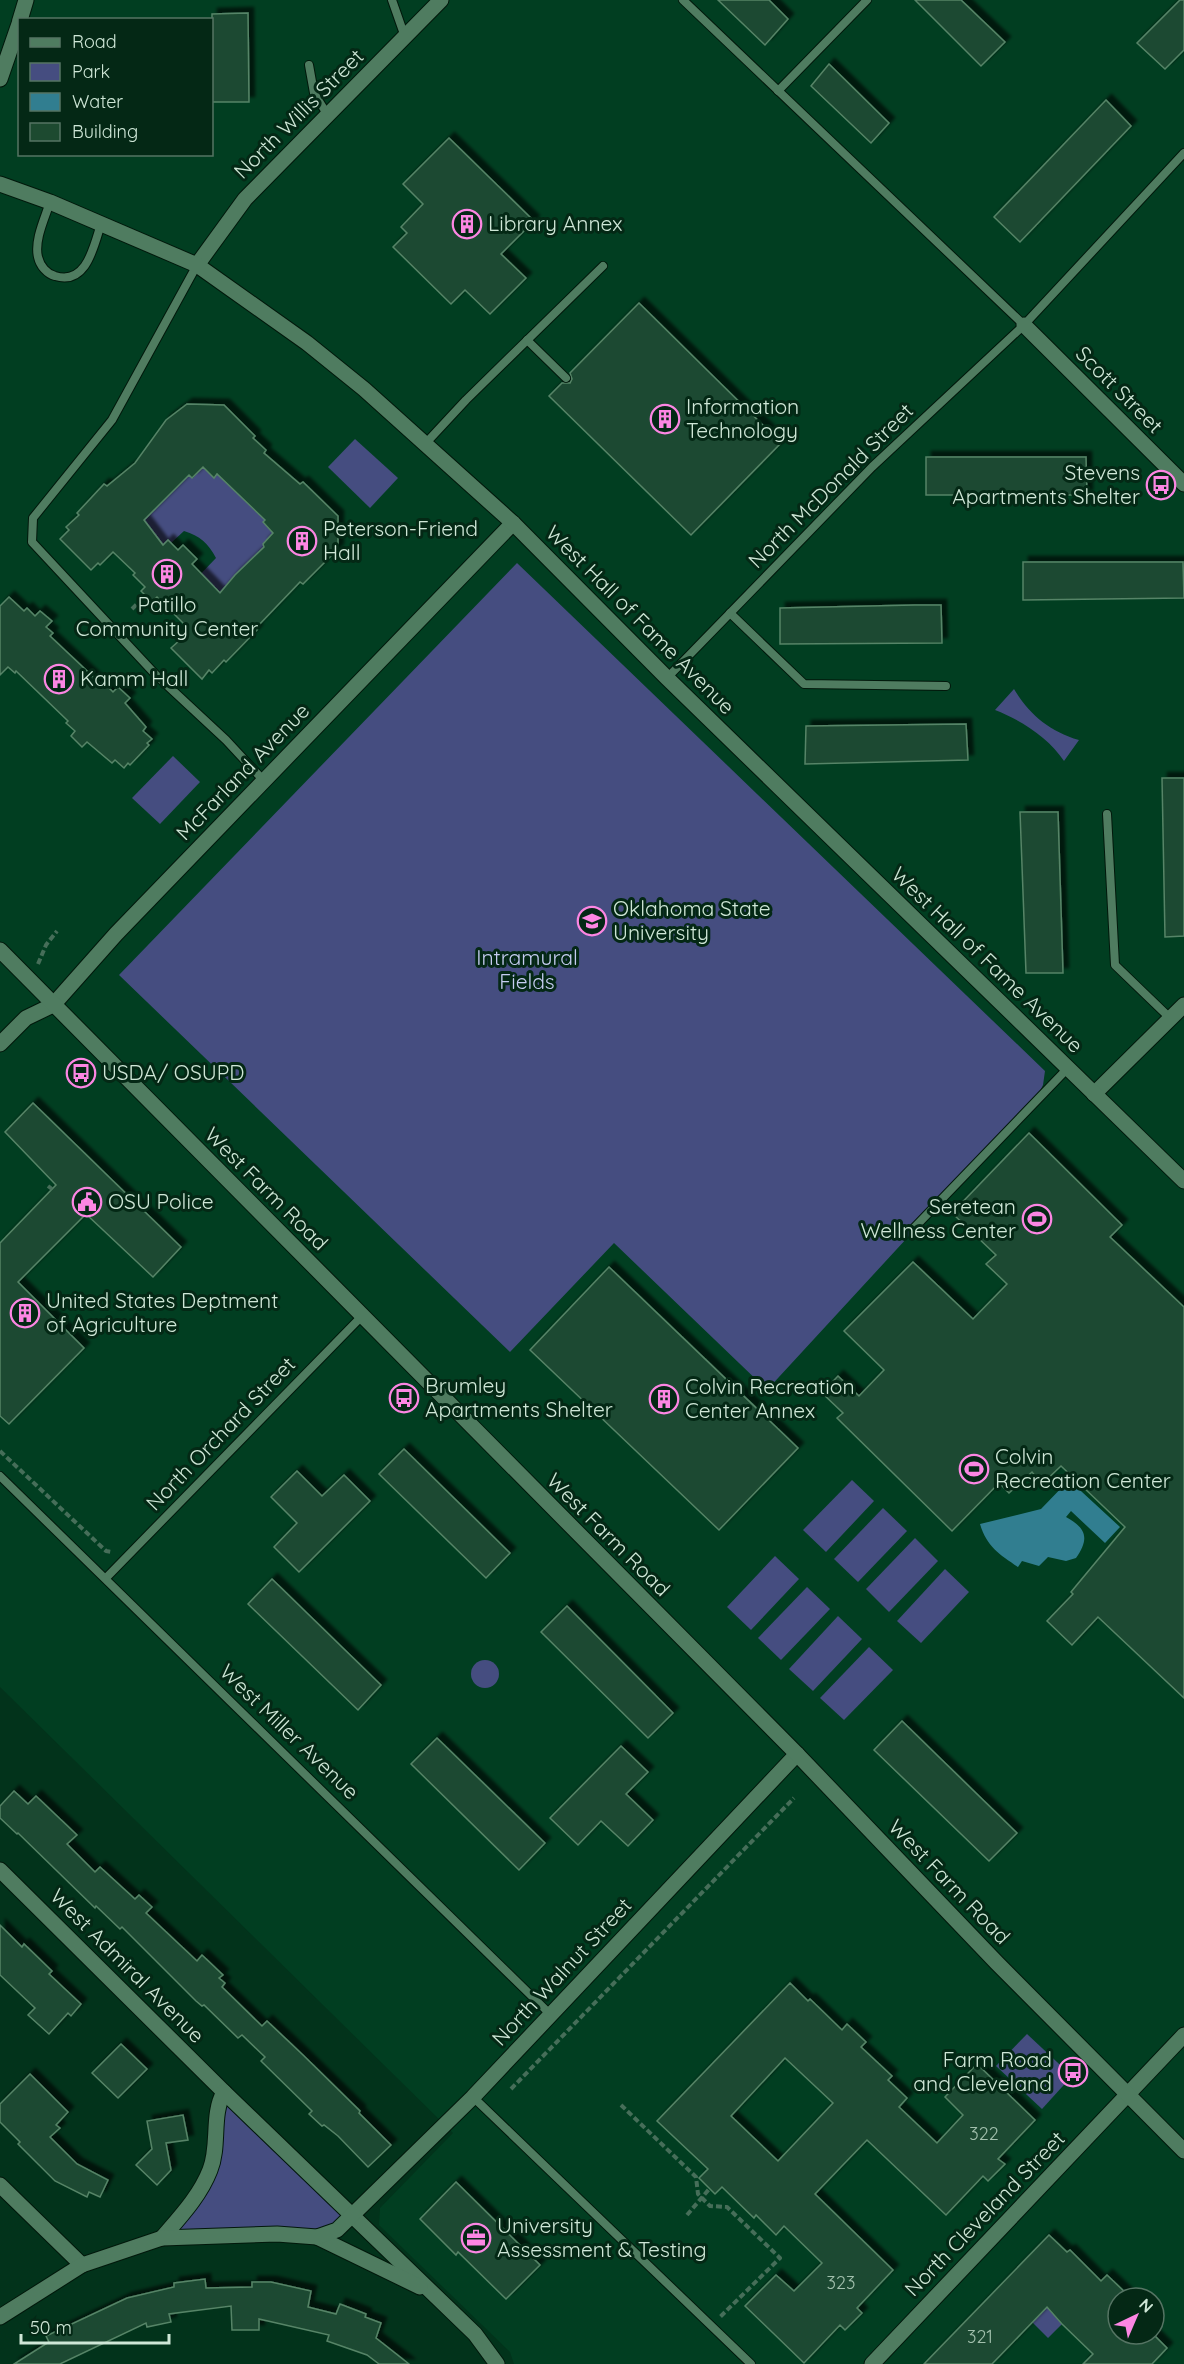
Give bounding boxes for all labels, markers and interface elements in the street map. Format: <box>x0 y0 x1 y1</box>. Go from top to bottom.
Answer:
legend <box>18 18 213 156</box>
text: Road <box>72 30 117 53</box>
street label: North Willis Street <box>228 43 369 184</box>
text: Park <box>72 60 110 83</box>
text: Water <box>72 90 123 113</box>
text: Building <box>72 120 138 143</box>
building icon: Library Annex <box>451 208 483 240</box>
place label: Library Annex <box>488 210 622 236</box>
street label: Scott Street <box>1071 340 1169 438</box>
place label: Information Technology <box>686 393 799 443</box>
street label: North McDonald Street <box>742 397 918 573</box>
building icon: Information Technology <box>649 403 681 435</box>
place label: Stevens Apartments Shelter <box>952 459 1140 509</box>
bus stop icon: Stevens Apartments Shelter <box>1145 469 1177 501</box>
place label: Peterson-Friend Hall <box>323 515 478 565</box>
street label: West Hall of Fame Avenue <box>541 519 741 719</box>
building icon: Peterson-Friend Hall <box>286 525 318 557</box>
building icon: Patillo Community Center <box>151 558 183 590</box>
place label: Patillo Community Center <box>76 591 258 641</box>
building icon: Kamm Hall <box>43 663 75 695</box>
place label: Kamm Hall <box>80 665 188 691</box>
street label: McFarland Avenue <box>170 697 314 845</box>
street label: West Hall of Fame Avenue <box>886 861 1089 1058</box>
place label: Oklahoma State University <box>613 895 771 945</box>
school or university icon: Oklahoma State University <box>576 905 608 937</box>
park label: Intramural Fields <box>476 944 578 994</box>
bus stop icon: USDA/ OSUPD <box>65 1057 97 1089</box>
place label: USDA/ OSUPD <box>102 1059 244 1085</box>
street label: West Farm Road <box>200 1121 334 1255</box>
public building icon: OSU Police <box>71 1186 103 1218</box>
place label: OSU Police <box>108 1188 214 1214</box>
place label: Seretean Wellness Center <box>860 1193 1016 1243</box>
sports icon: Seretean Wellness Center <box>1021 1203 1053 1235</box>
place label: United States Deptment of Agriculture <box>46 1287 278 1337</box>
building icon: United States Deptment of Agriculture <box>9 1297 41 1329</box>
street label: North Orchard Street <box>140 1351 300 1516</box>
place label: Brumley Apartments Shelter <box>425 1372 613 1422</box>
place label: Colvin Recreation Center Annex <box>685 1373 855 1423</box>
bus stop icon: Brumley Apartments Shelter <box>388 1382 420 1414</box>
building icon: Colvin Recreation Center Annex <box>648 1383 680 1415</box>
place label: Colvin Recreation Center <box>995 1443 1171 1493</box>
sports icon: Colvin Recreation Center <box>958 1453 990 1485</box>
street label: West Farm Road <box>542 1467 676 1601</box>
street label: West Miller Avenue <box>215 1658 365 1804</box>
street label: West Farm Road <box>883 1813 1016 1949</box>
street label: West Admiral Avenue <box>45 1883 210 2048</box>
street label: North Walnut Street <box>486 1892 637 2051</box>
place label: Farm Road and Cleveland <box>913 2046 1052 2096</box>
bus stop icon: Farm Road and Cleveland <box>1057 2056 1089 2088</box>
house number: 322 <box>969 2122 999 2145</box>
street label: North Cleveland Street <box>899 2125 1070 2301</box>
place label: University Assessment & Testing <box>497 2212 707 2262</box>
office icon: University Assessment & Testing <box>460 2222 492 2254</box>
house number: 323 <box>827 2271 855 2294</box>
north arrow <box>1106 2286 1166 2346</box>
text: N <box>1135 2294 1158 2316</box>
scale bar <box>21 2307 170 2345</box>
text: 50 m <box>30 2316 72 2339</box>
house number: 321 <box>967 2325 993 2348</box>

